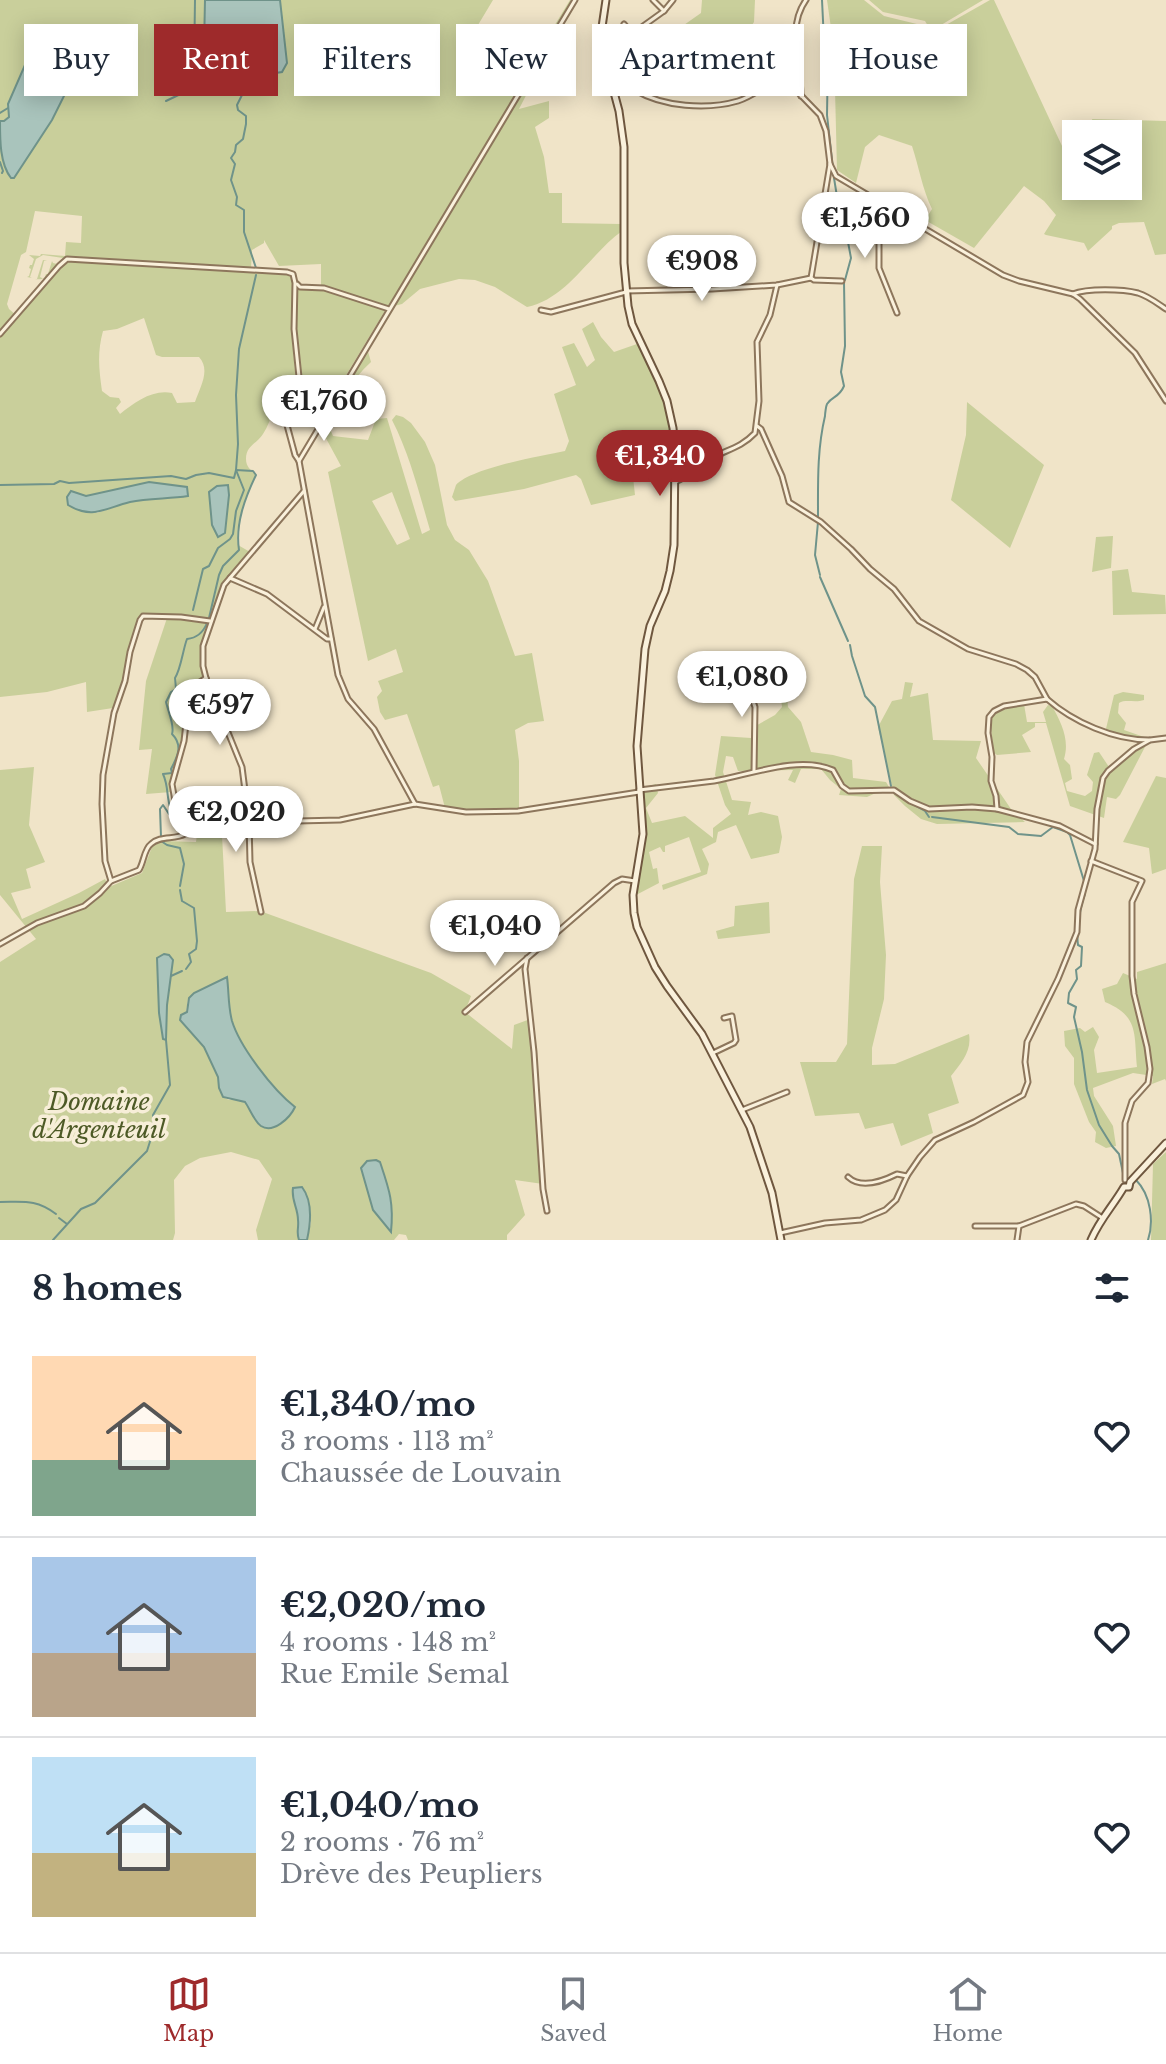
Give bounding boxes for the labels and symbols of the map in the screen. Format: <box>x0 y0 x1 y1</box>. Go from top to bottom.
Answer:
pin: €1,560 <box>800 192 930 260</box>
pin: €908 <box>655 235 749 303</box>
pin: €1,760 <box>259 375 389 443</box>
pin: €1,340 <box>595 430 725 498</box>
pin: €1,080 <box>677 651 807 719</box>
pin: €597 <box>173 679 267 747</box>
pin: €2,020 <box>171 786 301 854</box>
pin: €1,040 <box>430 900 560 968</box>
park label: Domaine d'Argenteuil <box>32 1087 166 1144</box>

